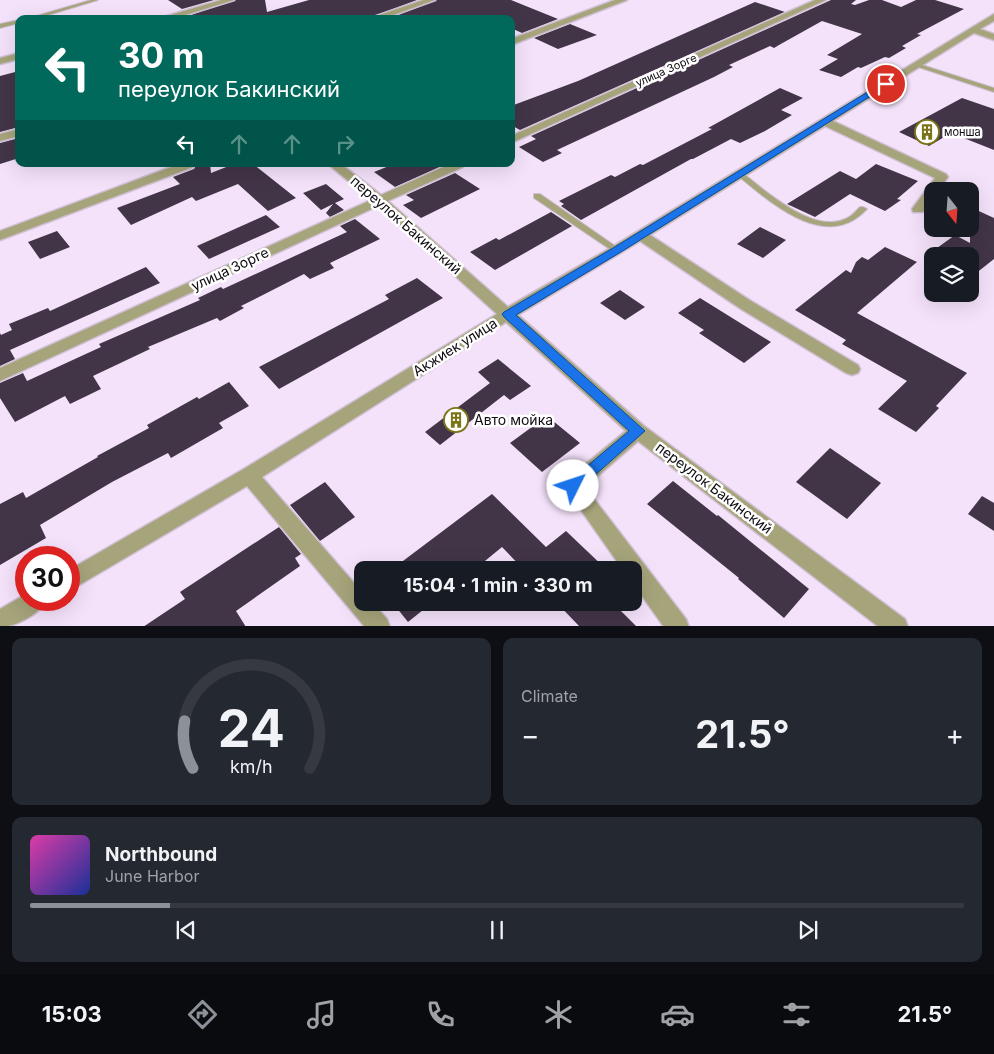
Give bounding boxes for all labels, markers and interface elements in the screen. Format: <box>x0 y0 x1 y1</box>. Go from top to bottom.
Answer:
text: 30 m <box>118 34 204 76</box>
icon: left <box>35 35 100 100</box>
street label: улица Зорге <box>633 50 699 90</box>
pin <box>865 63 907 105</box>
icon: arrive <box>872 70 900 98</box>
text: переулок Бакинский <box>118 76 340 102</box>
building icon: монша <box>914 119 940 145</box>
place label: монша <box>944 125 981 139</box>
icon: left <box>172 130 200 158</box>
icon: ahead <box>225 130 253 158</box>
icon: ahead <box>278 130 306 158</box>
icon: right <box>331 130 359 158</box>
street label: переулок Бакинский <box>347 172 465 277</box>
north arrow <box>924 182 979 238</box>
map controls <box>924 182 979 302</box>
street label: улица Зорге <box>188 243 271 294</box>
button: layers <box>924 247 979 302</box>
street label: Акжиек улица <box>409 314 500 379</box>
building icon: Авто мойка <box>443 407 469 433</box>
place label: Авто мойка <box>474 411 553 428</box>
street label: переулок Бакинский <box>653 438 776 537</box>
position arrow <box>546 459 598 511</box>
speed limit sign: 30 <box>15 546 80 611</box>
text: 15:04 · 1 min · 330 m <box>403 574 593 597</box>
text: Climate <box>521 686 578 706</box>
text: 24 <box>218 697 285 760</box>
text: 21.5° <box>695 711 790 757</box>
text: − <box>521 718 540 752</box>
text: + <box>945 718 964 752</box>
text: km/h <box>230 756 273 777</box>
text: Northbound <box>105 843 217 866</box>
text: June Harbor <box>105 866 199 886</box>
icon: previous <box>172 916 200 944</box>
icon: pause <box>483 916 511 944</box>
icon: next <box>794 916 822 944</box>
icon: directions <box>185 997 220 1032</box>
icon: music <box>304 997 339 1032</box>
icon: phone <box>423 997 458 1032</box>
icon: climate <box>541 997 576 1032</box>
icon: car <box>660 997 695 1032</box>
icon: filters <box>779 997 814 1032</box>
text: 15:03 <box>42 1001 102 1027</box>
text: 21.5° <box>897 1001 952 1027</box>

